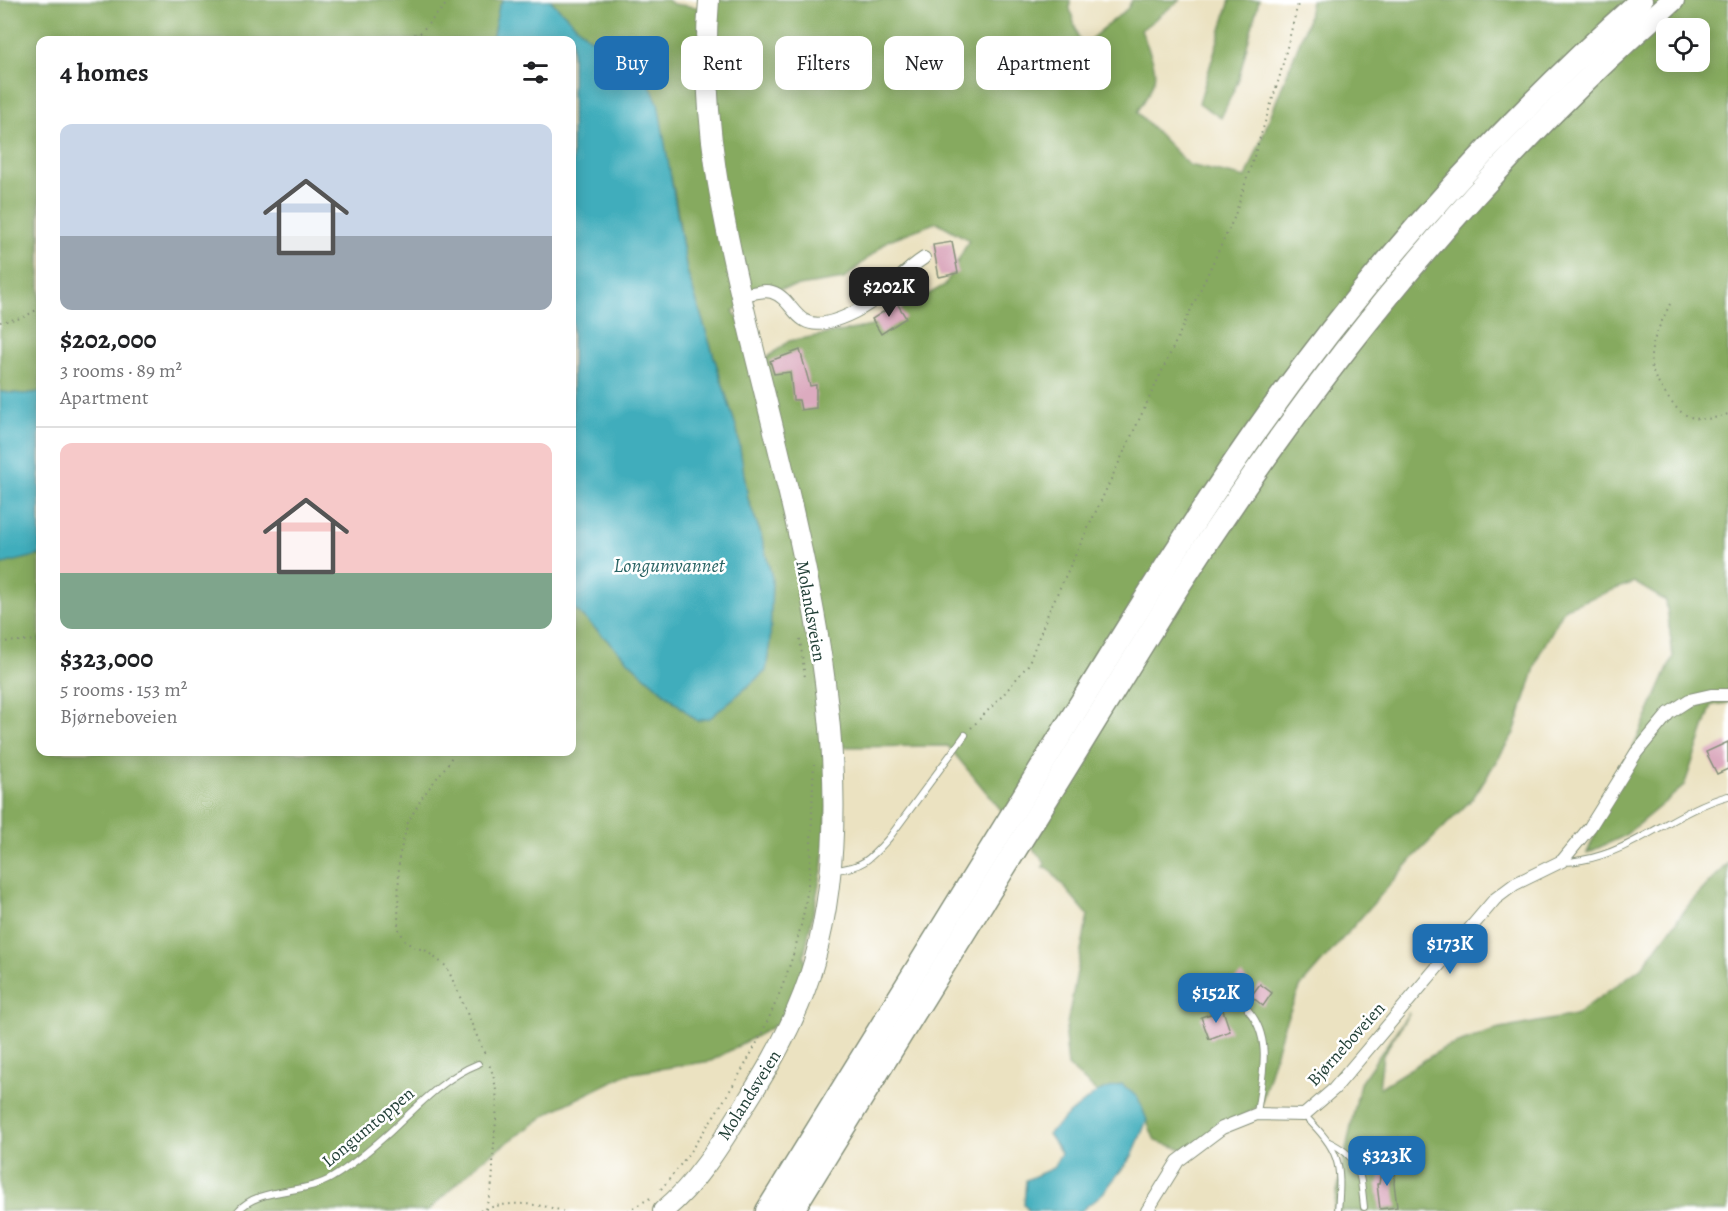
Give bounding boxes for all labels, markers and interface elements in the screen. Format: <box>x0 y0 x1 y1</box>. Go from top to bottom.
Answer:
map controls <box>1656 18 1710 72</box>
button: locate <box>1656 18 1710 72</box>
chip: Buy <box>594 36 669 90</box>
chip: Rent <box>681 36 763 90</box>
chip: Filters <box>775 36 872 90</box>
chip: New <box>884 36 964 90</box>
chip: Apartment <box>976 36 1111 90</box>
text: 4 homes <box>60 55 149 90</box>
icon: filters <box>519 56 552 89</box>
icon: home <box>252 163 360 271</box>
pin: $202K <box>847 267 931 318</box>
text: $202K <box>863 273 915 300</box>
text: $202,000 <box>60 322 157 357</box>
text: 3 rooms · 89 m² <box>60 357 182 384</box>
text: Apartment <box>60 384 149 411</box>
icon: home <box>252 482 360 590</box>
water label: Longumvannet <box>614 552 726 579</box>
street label: Molandsveien <box>790 559 832 664</box>
text: $323,000 <box>60 641 153 676</box>
text: 5 rooms · 153 m² <box>60 676 187 703</box>
text: Bjørneboveien <box>60 703 177 730</box>
pin: $173K <box>1408 924 1492 975</box>
text: $173K <box>1427 930 1473 957</box>
pin: $152K <box>1174 973 1258 1024</box>
text: $152K <box>1192 979 1240 1006</box>
street label: Bjørneboveien <box>1302 997 1390 1091</box>
street label: Molandsveien <box>712 1045 786 1145</box>
street label: Longumtoppen <box>317 1081 419 1173</box>
pin: $323K <box>1345 1136 1429 1187</box>
text: $323K <box>1362 1142 1412 1169</box>

